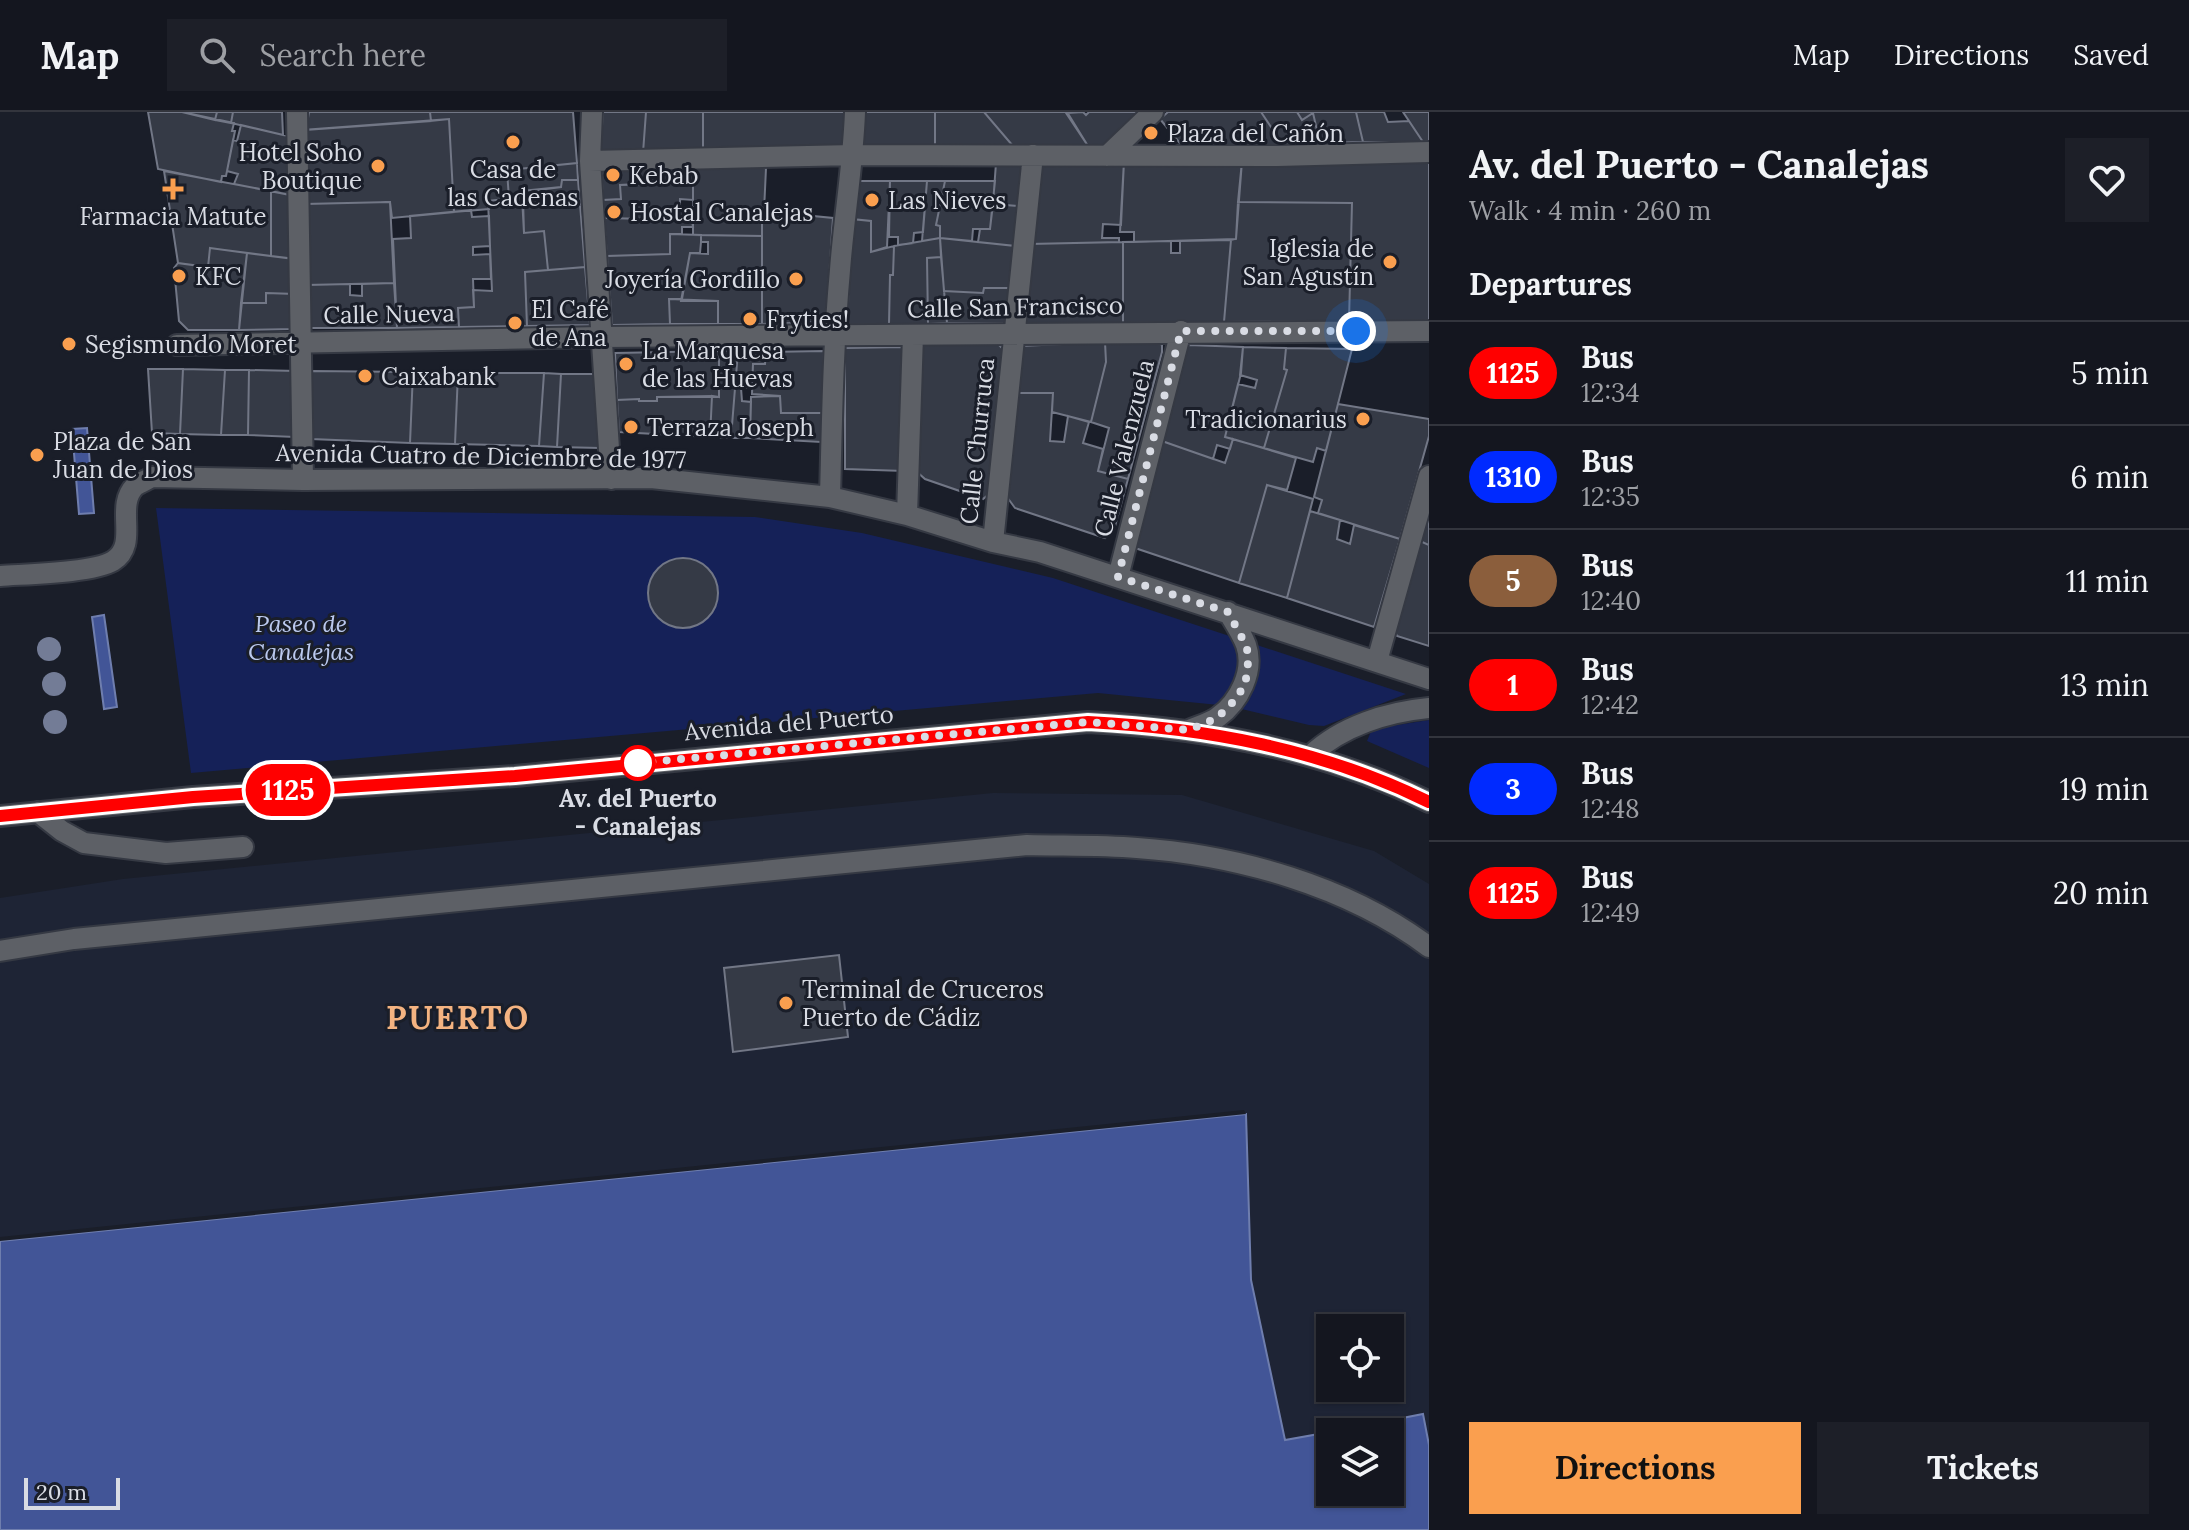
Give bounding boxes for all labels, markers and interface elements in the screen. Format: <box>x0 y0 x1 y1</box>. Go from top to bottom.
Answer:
search box <box>167 19 727 91</box>
text: Map <box>40 31 119 79</box>
icon: search <box>195 33 239 77</box>
text: Search here <box>259 36 426 74</box>
text: Map <box>1793 37 1850 73</box>
text: Directions <box>1894 37 2029 73</box>
text: Saved <box>2073 37 2149 73</box>
place label: Plaza del Cañón <box>1167 118 1344 149</box>
marker: Plaza del Cañón <box>1142 124 1160 142</box>
marker: Casa de las Cadenas <box>504 133 522 151</box>
place label: Hotel Soho Boutique <box>239 137 362 196</box>
button: heart <box>2065 138 2149 222</box>
text: Av. del Puerto - Canalejas <box>1469 140 1929 188</box>
place label: Casa de las Cadenas <box>448 154 578 213</box>
marker: Hotel Soho Boutique <box>369 157 387 175</box>
place label: Kebab <box>629 160 698 191</box>
marker: Kebab <box>604 166 622 184</box>
marker: Farmacia Matute <box>164 180 182 198</box>
place label: Las Nieves <box>888 185 1006 216</box>
marker: Las Nieves <box>863 191 881 209</box>
text: Walk · 4 min · 260 m <box>1469 194 1711 227</box>
place label: Hostal Canalejas <box>630 197 813 228</box>
place label: Farmacia Matute <box>79 201 267 232</box>
marker: Hostal Canalejas <box>605 203 623 221</box>
place label: Iglesia de San Agustín <box>1243 233 1374 292</box>
marker: Iglesia de San Agustín <box>1381 253 1399 271</box>
place label: KFC <box>195 261 241 292</box>
place label: Joyería Gordillo <box>604 264 780 295</box>
text: Departures <box>1469 265 1632 303</box>
marker: KFC <box>170 267 188 285</box>
marker: Joyería Gordillo <box>787 270 805 288</box>
street label: Calle San Francisco <box>907 290 1123 324</box>
place label: El Café de Ana <box>531 294 609 353</box>
street label: Calle Nueva <box>323 297 455 331</box>
place label: Fryties! <box>766 304 849 335</box>
marker: Fryties! <box>741 310 759 328</box>
your location <box>1336 311 1376 351</box>
marker: El Café de Ana <box>506 314 524 332</box>
place label: Segismundo Moret <box>85 329 297 360</box>
marker: Segismundo Moret <box>60 335 78 353</box>
place label: La Marquesa de las Huevas <box>642 335 793 394</box>
text: Bus <box>1581 338 1634 376</box>
text: 5 min <box>2071 354 2149 392</box>
marker: La Marquesa de las Huevas <box>617 355 635 373</box>
text: 1125 <box>1487 355 1539 391</box>
street label: Calle Churruca <box>953 356 1001 526</box>
street label: Calle Valenzuela <box>1087 356 1161 540</box>
place label: Caixabank <box>381 361 496 392</box>
marker: Caixabank <box>356 367 374 385</box>
text: 12:34 <box>1581 376 1640 409</box>
place label: Tradicionarius <box>1185 404 1347 435</box>
marker: Tradicionarius <box>1354 410 1372 428</box>
place label: Terraza Joseph <box>647 412 814 443</box>
marker: Terraza Joseph <box>622 418 640 436</box>
place label: Plaza de San Juan de Dios <box>52 426 193 485</box>
street label: Avenida Cuatro de Diciembre de 1977 <box>274 437 687 475</box>
text: Bus <box>1581 442 1634 480</box>
marker: Plaza de San Juan de Dios <box>28 446 46 464</box>
text: 6 min <box>2070 458 2149 496</box>
text: 1310 <box>1485 459 1541 495</box>
text: 12:35 <box>1581 480 1640 513</box>
text: Bus <box>1581 546 1634 584</box>
text: 11 min <box>2066 562 2149 600</box>
text: 5 <box>1505 563 1521 599</box>
text: 12:40 <box>1581 584 1641 617</box>
park label: Paseo de Canalejas <box>248 608 354 667</box>
text: Bus <box>1581 650 1634 688</box>
text: 13 min <box>2060 666 2149 704</box>
text: 1 <box>1507 667 1519 703</box>
text: 12:42 <box>1581 688 1639 721</box>
street label: Avenida del Puerto <box>682 698 895 748</box>
marker: Av. del Puerto - Canalejas <box>621 746 655 780</box>
text: Bus <box>1581 754 1634 792</box>
line badge: 1125 <box>232 764 344 816</box>
text: 19 min <box>2059 770 2149 808</box>
text: 3 <box>1505 771 1521 807</box>
text: 1125 <box>262 772 314 808</box>
place label: Av. del Puerto - Canalejas <box>559 783 717 842</box>
text: 12:48 <box>1581 792 1640 825</box>
text: Bus <box>1581 858 1634 896</box>
text: 20 min <box>2053 874 2149 912</box>
text: 1125 <box>1487 875 1539 911</box>
text: 12:49 <box>1581 896 1640 929</box>
place label: Terminal de Cruceros Puerto de Cádiz <box>802 974 1044 1033</box>
marker: Terminal de Cruceros Puerto de Cádiz <box>777 994 795 1012</box>
district label: PUERTO <box>386 997 530 1038</box>
map controls <box>1316 1314 1404 1506</box>
button: locate <box>1316 1314 1404 1402</box>
button: layers <box>1316 1418 1404 1506</box>
button: Directions <box>1469 1422 1801 1514</box>
button: Tickets <box>1817 1422 2149 1514</box>
scale bar <box>24 1474 120 1510</box>
text: 20 m <box>36 1478 87 1506</box>

